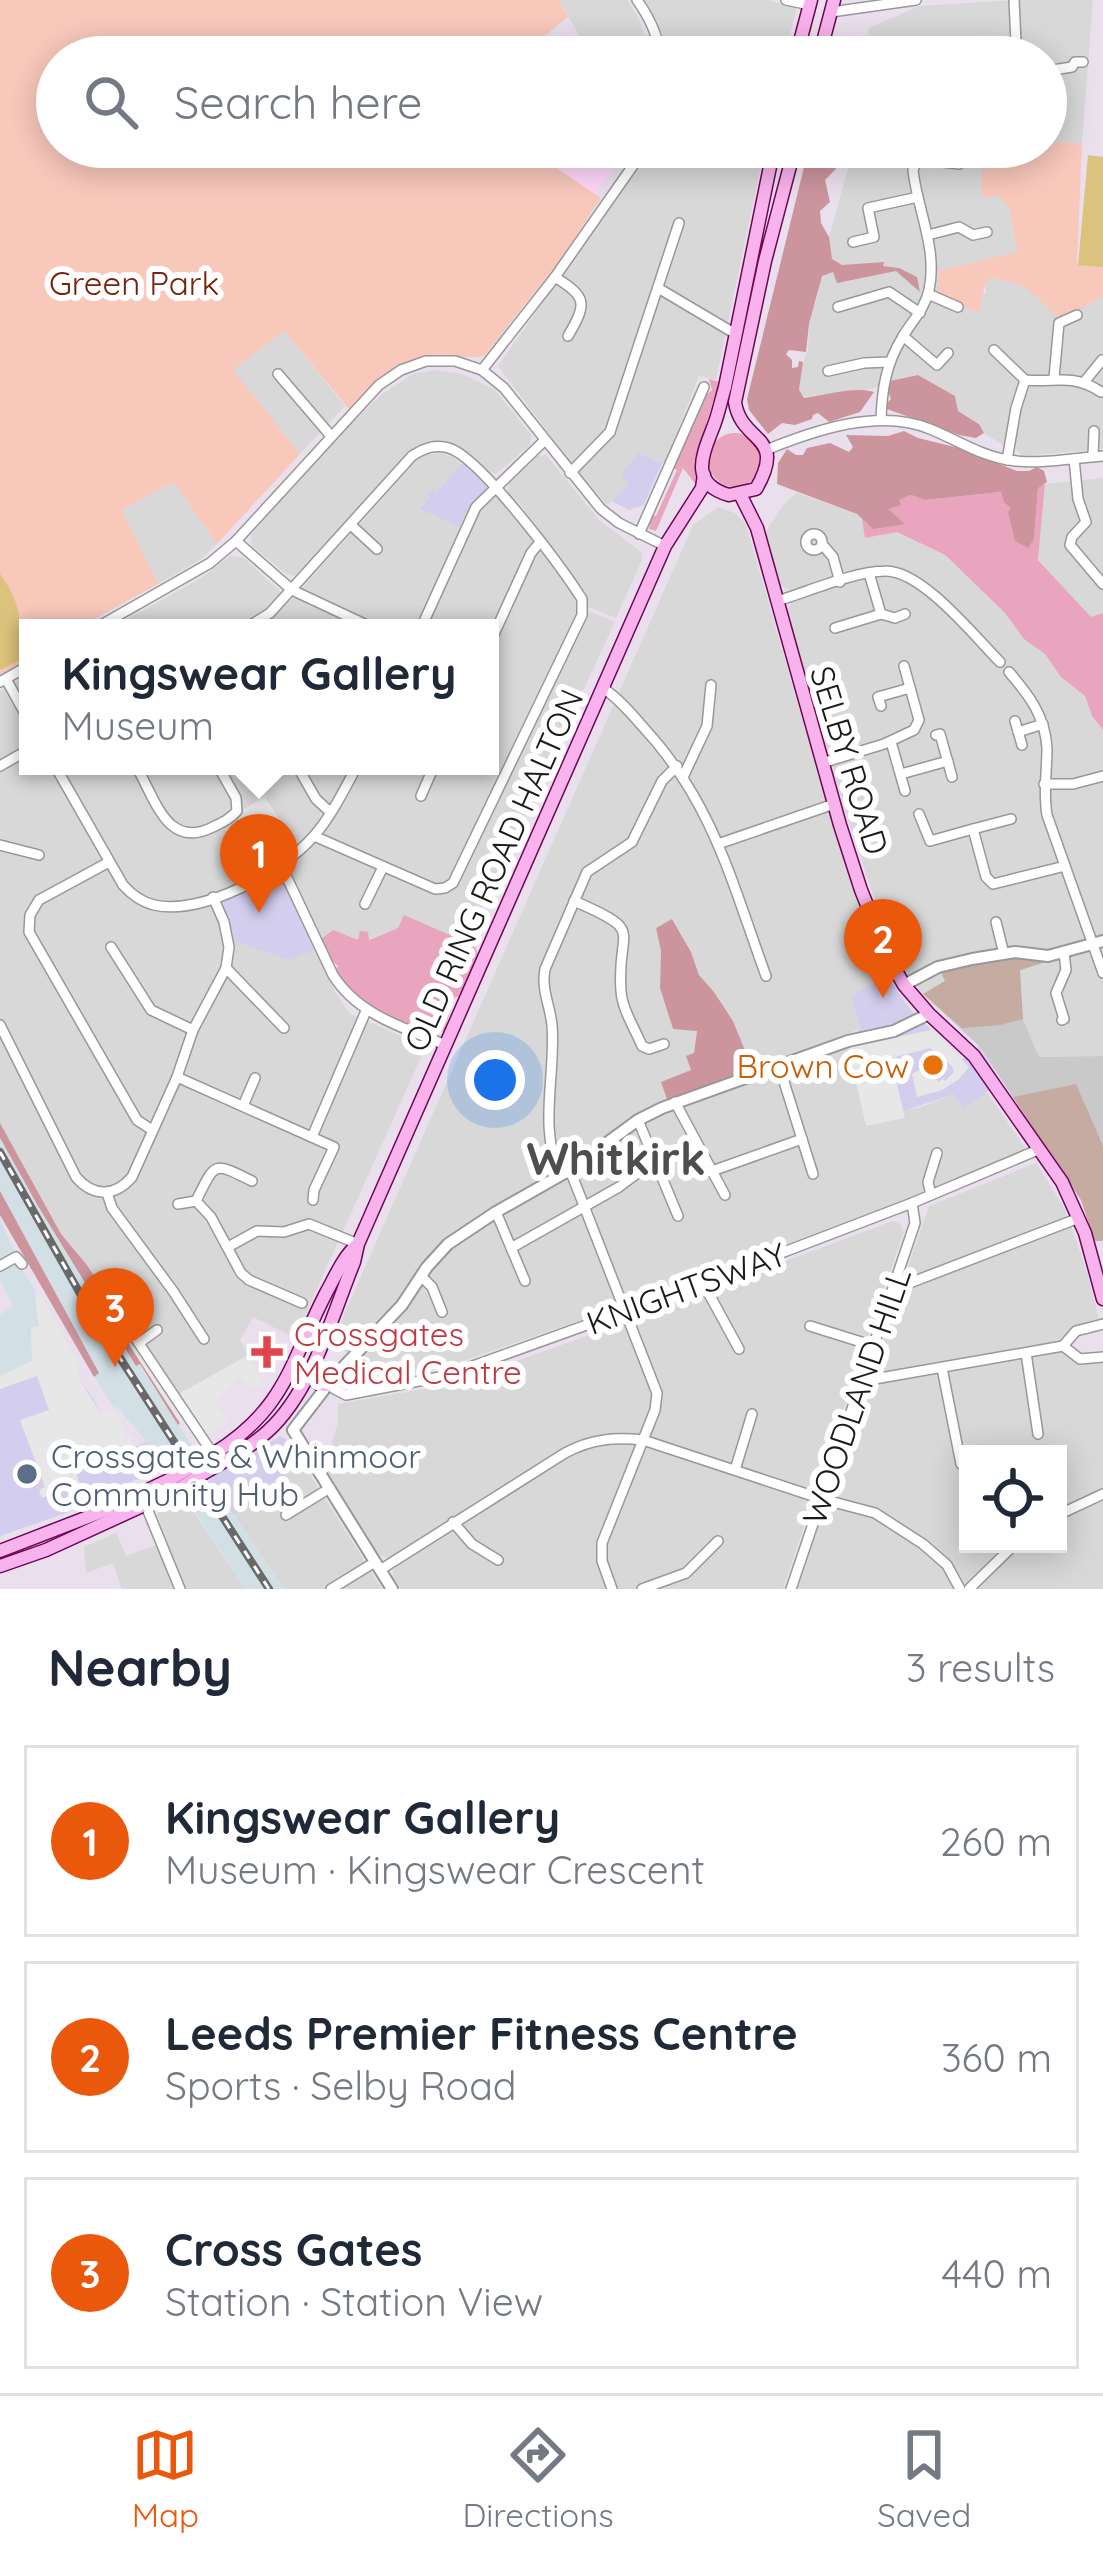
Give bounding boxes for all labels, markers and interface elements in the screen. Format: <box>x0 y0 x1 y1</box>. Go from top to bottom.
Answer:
search box <box>36 36 1067 168</box>
icon: search <box>78 69 144 135</box>
text: Search here <box>174 74 422 130</box>
park label: Green Park <box>49 262 219 303</box>
popup <box>19 619 499 775</box>
text: Kingswear Gallery <box>61 645 457 701</box>
street label: SELBY ROAD <box>802 661 898 859</box>
street label: OLD RING ROAD HALTON <box>395 683 591 1057</box>
text: Museum <box>61 701 214 750</box>
pin: 1 <box>220 814 298 913</box>
pin: 2 <box>844 899 922 998</box>
place label: Brown Cow <box>736 1045 909 1086</box>
your location <box>465 1050 525 1110</box>
marker: Brown Cow <box>920 1052 946 1078</box>
district label: Whitkirk <box>526 1130 706 1186</box>
street label: KNIGHTSWAY <box>581 1233 791 1343</box>
street label: WOODLAND HILL <box>793 1262 919 1530</box>
pin: 3 <box>76 1268 154 1367</box>
place label: Crossgates Medical Centre <box>294 1313 522 1392</box>
marker: Crossgates Medical Centre <box>251 1336 283 1368</box>
place label: Crossgates & Whinmoor Community Hub <box>51 1435 421 1514</box>
map controls <box>959 1445 1067 1553</box>
button: locate <box>959 1445 1067 1553</box>
marker: Crossgates & Whinmoor Community Hub <box>14 1461 40 1487</box>
text: Nearby <box>48 1635 232 1699</box>
text: 3 results <box>906 1643 1055 1692</box>
text: Kingswear Gallery <box>165 1789 560 1845</box>
text: 1 <box>82 1817 98 1866</box>
text: 260 m <box>940 1817 1052 1866</box>
text: Museum · Kingswear Crescent <box>165 1845 705 1894</box>
text: Leeds Premier Fitness Centre <box>165 2005 798 2061</box>
text: 2 <box>79 2033 101 2082</box>
text: 360 m <box>941 2033 1052 2082</box>
text: Sports · Selby Road <box>165 2061 516 2110</box>
text: Cross Gates <box>165 2221 422 2277</box>
text: 3 <box>80 2249 100 2298</box>
text: 440 m <box>941 2249 1052 2298</box>
text: Station · Station View <box>165 2277 543 2326</box>
tab: Map <box>132 2422 199 2535</box>
tab: Directions <box>462 2422 614 2535</box>
tab: Saved <box>877 2422 971 2535</box>

